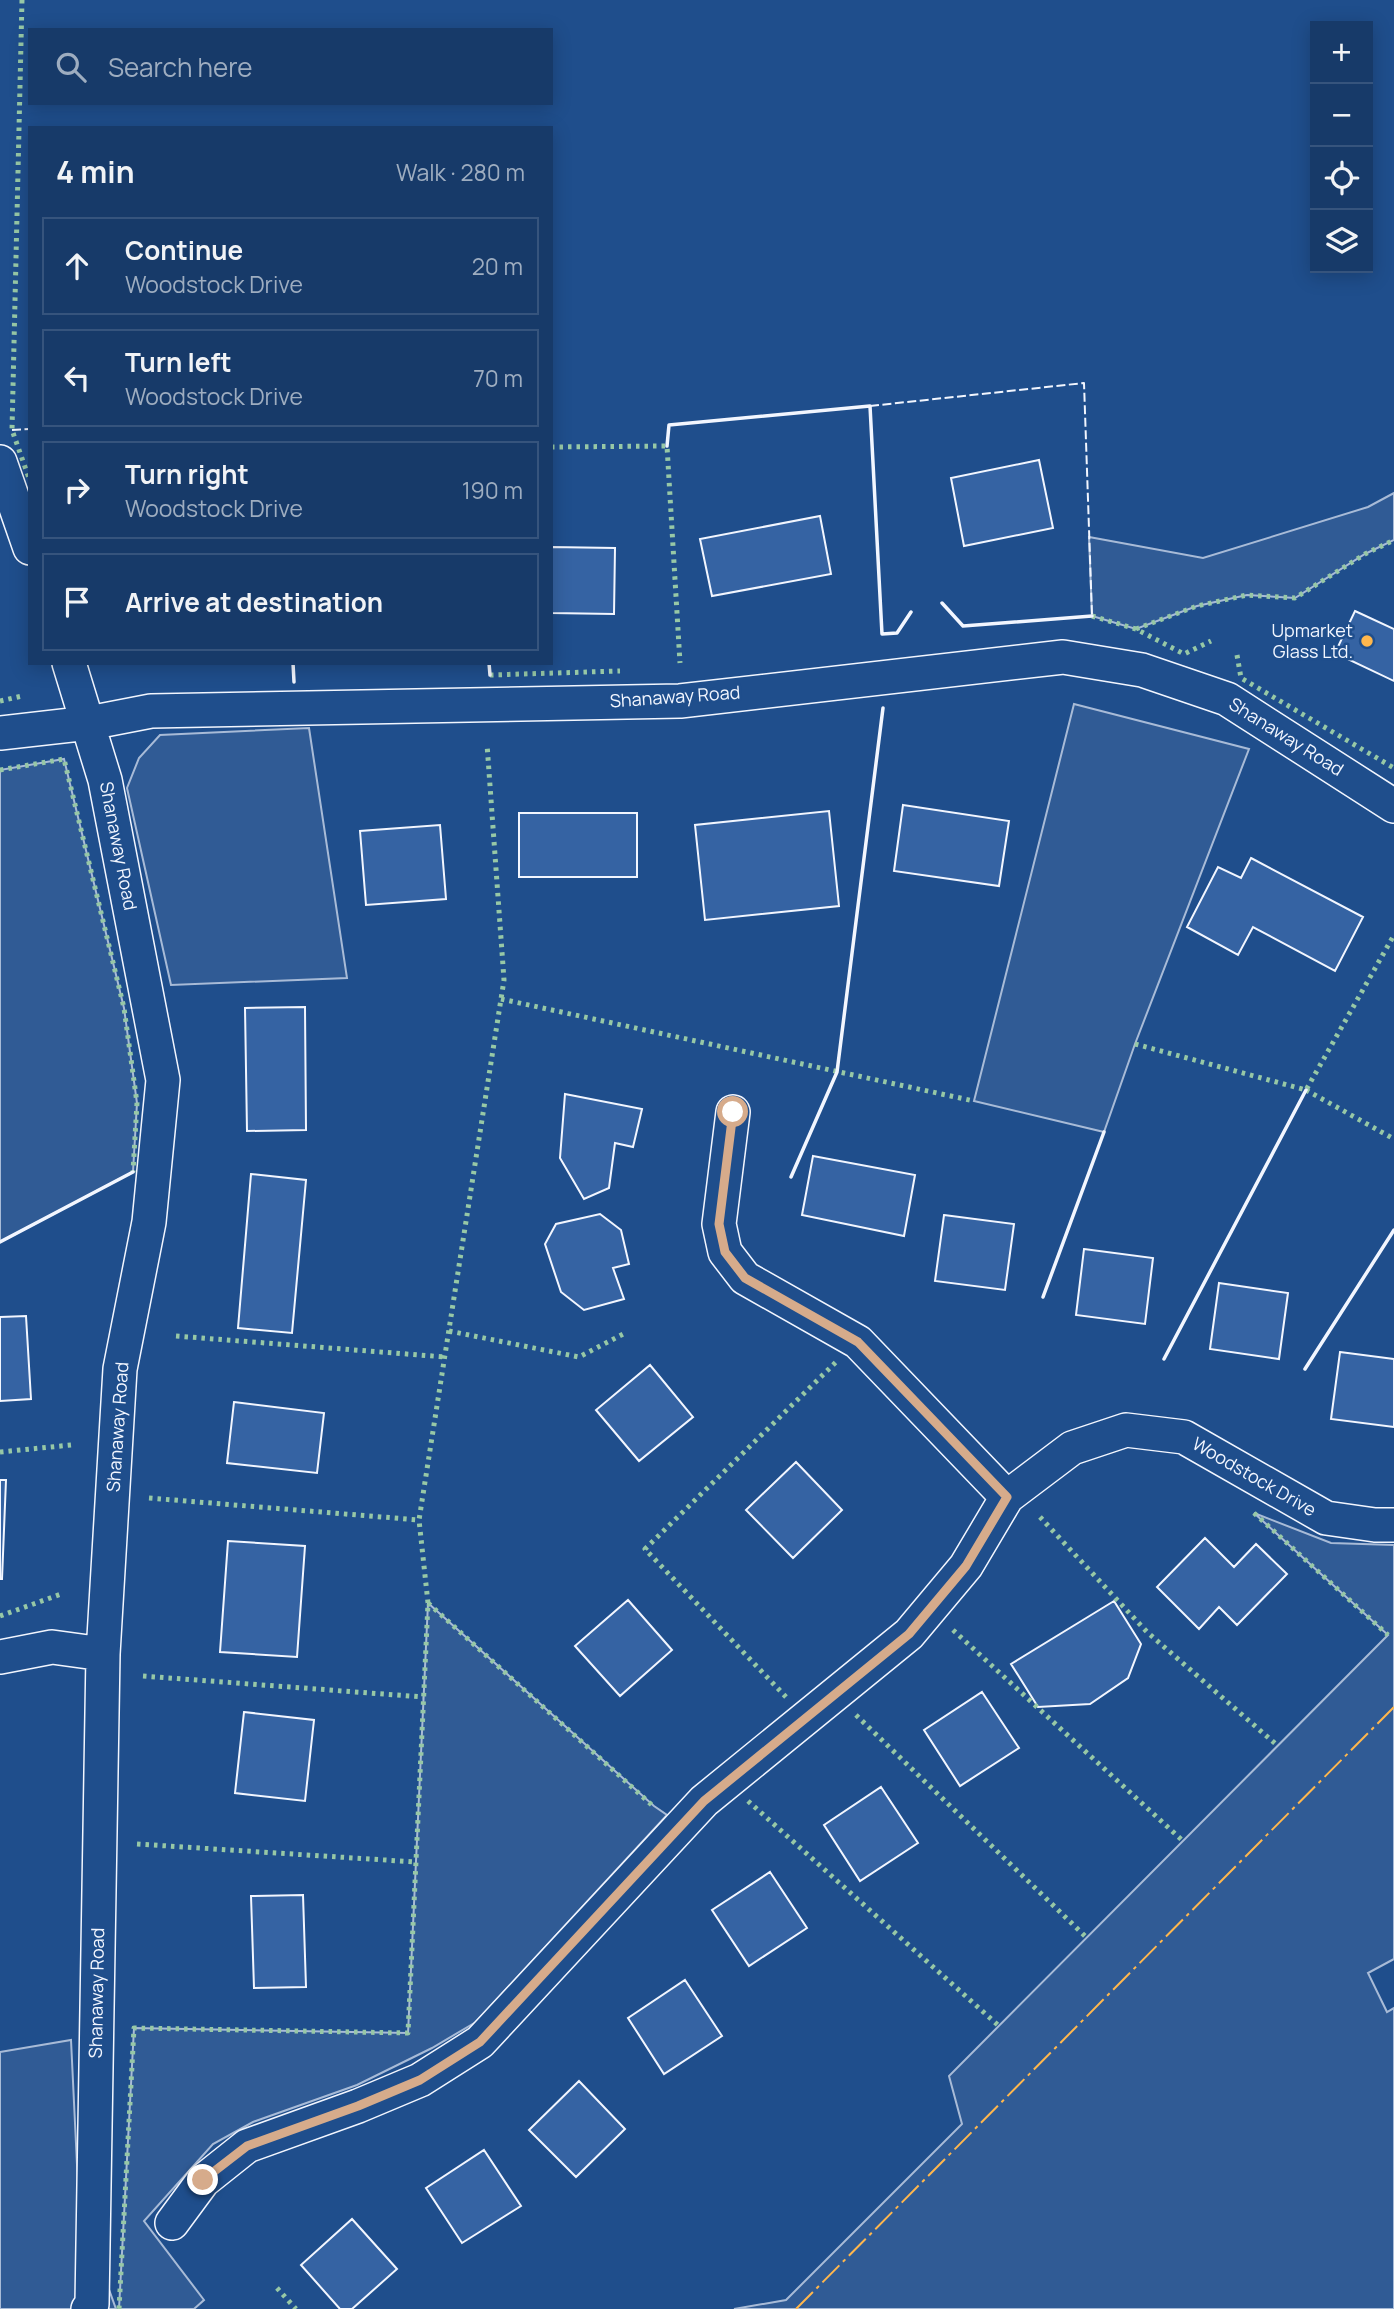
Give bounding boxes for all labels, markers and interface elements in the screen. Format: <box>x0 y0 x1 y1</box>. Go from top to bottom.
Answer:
map controls <box>1310 21 1373 273</box>
button: + <box>1310 21 1373 84</box>
search box <box>28 28 553 105</box>
icon: search <box>52 48 90 86</box>
text: Search here <box>108 49 253 85</box>
button: − <box>1310 84 1373 147</box>
button: locate <box>1310 147 1373 210</box>
text: 4 min <box>56 151 134 192</box>
text: Walk · 280 m <box>396 156 525 188</box>
button: layers <box>1310 210 1373 273</box>
text: Continue <box>125 232 243 268</box>
icon: ahead <box>58 247 96 285</box>
text: 20 m <box>472 250 523 282</box>
text: Woodstock Drive <box>125 268 303 300</box>
text: Turn left <box>125 344 232 380</box>
icon: left <box>58 359 96 397</box>
text: 70 m <box>473 362 523 394</box>
text: Woodstock Drive <box>125 380 303 412</box>
text: Turn right <box>125 456 249 492</box>
icon: right <box>58 471 96 509</box>
text: 190 m <box>462 474 523 506</box>
text: Woodstock Drive <box>125 492 303 524</box>
icon: arrive <box>58 583 96 621</box>
text: Arrive at destination <box>125 584 383 620</box>
place label: Upmarket Glass Ltd. <box>1271 618 1353 663</box>
marker: Upmarket Glass Ltd. <box>1359 633 1375 649</box>
street label: Shanaway Road <box>609 679 741 713</box>
street label: Shanaway Road <box>1225 691 1348 781</box>
street label: Shanaway Road <box>95 779 143 912</box>
route start <box>717 1096 748 1127</box>
street label: Shanaway Road <box>100 1361 134 1493</box>
street label: Woodstock Drive <box>1188 1431 1321 1521</box>
street label: Shanaway Road <box>83 1927 109 2058</box>
route end <box>187 2164 218 2195</box>

